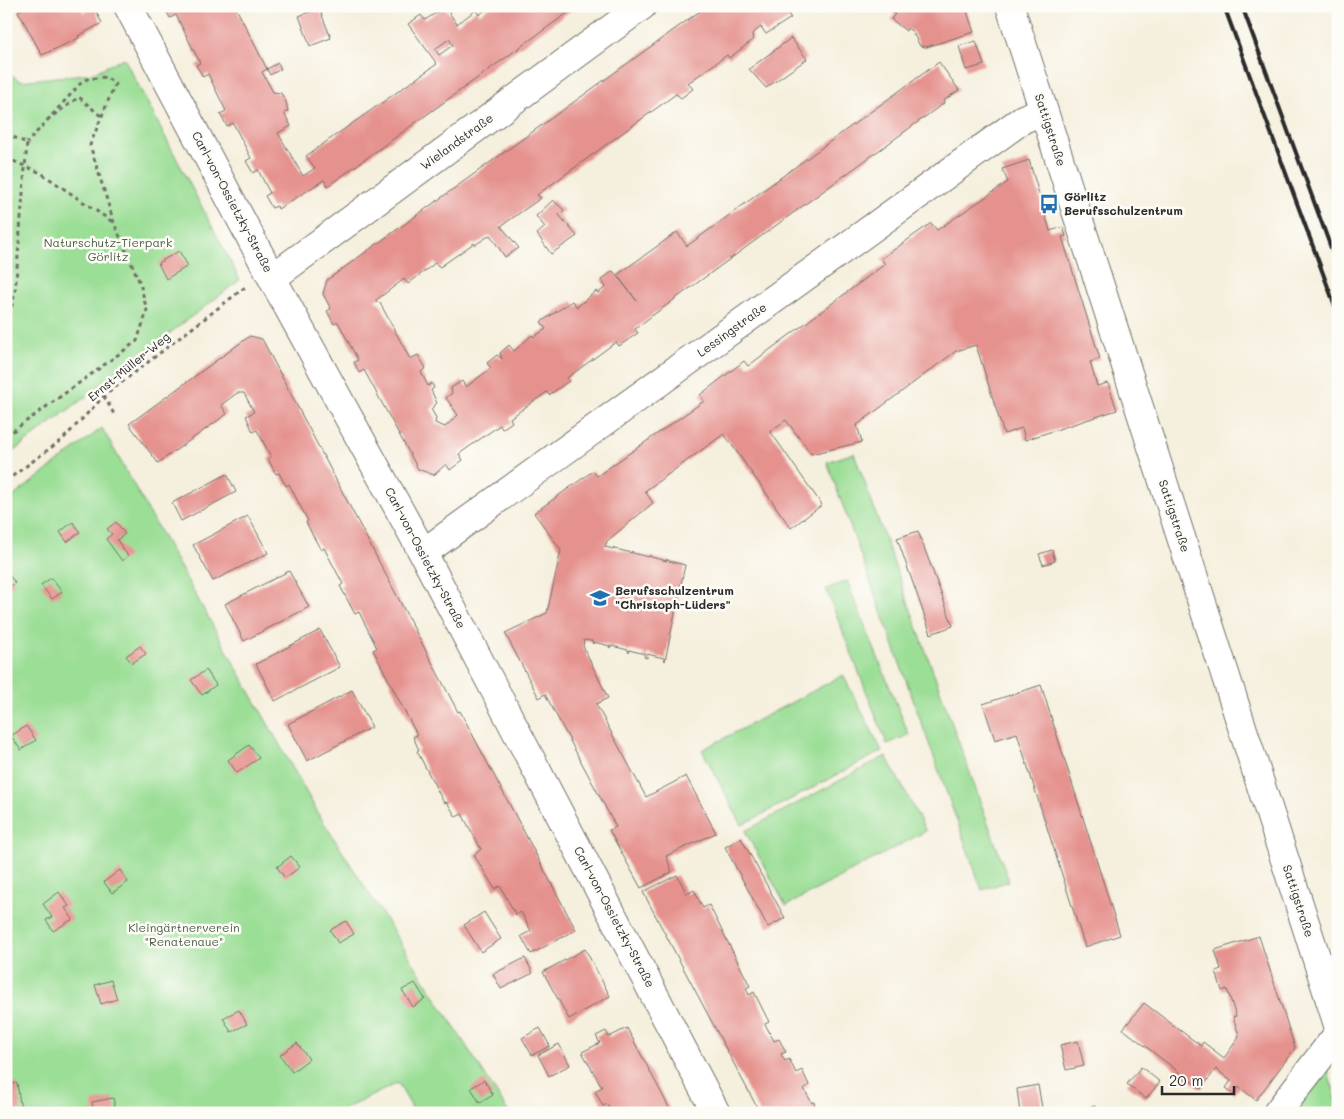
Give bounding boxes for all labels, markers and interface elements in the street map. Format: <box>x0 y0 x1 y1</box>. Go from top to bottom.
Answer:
street label: Sattigstraße <box>1032 92 1070 168</box>
street label: Wielandstraße <box>417 109 496 173</box>
street label: Carl-von-Ossietzky-Straße <box>189 128 277 275</box>
place label: Görlitz Berufsschulzentrum <box>1064 188 1183 218</box>
bus stop icon: Görlitz Berufsschulzentrum <box>1038 193 1060 215</box>
park label: Naturschutz-Tierpark Görlitz <box>44 234 172 264</box>
street label: Lessingstraße <box>693 299 769 360</box>
street label: Ernst-Müller-Weg <box>84 328 173 404</box>
street label: Sattigstraße <box>1156 478 1194 554</box>
street label: Carl-von-Ossietzky-Straße <box>382 484 470 631</box>
place label: Berufsschulzentrum "Christoph-Lüders" <box>615 582 734 612</box>
school or university icon: Berufsschulzentrum "Christoph-Lüders" <box>589 587 611 609</box>
street label: Carl-von-Ossietzky-Straße <box>571 843 659 990</box>
street label: Sattigstraße <box>1280 863 1318 939</box>
park label: Kleingärtnerverein "Renatenaue" <box>128 919 240 949</box>
scale bar <box>1162 1064 1234 1096</box>
text: 20 m <box>1169 1070 1203 1090</box>

